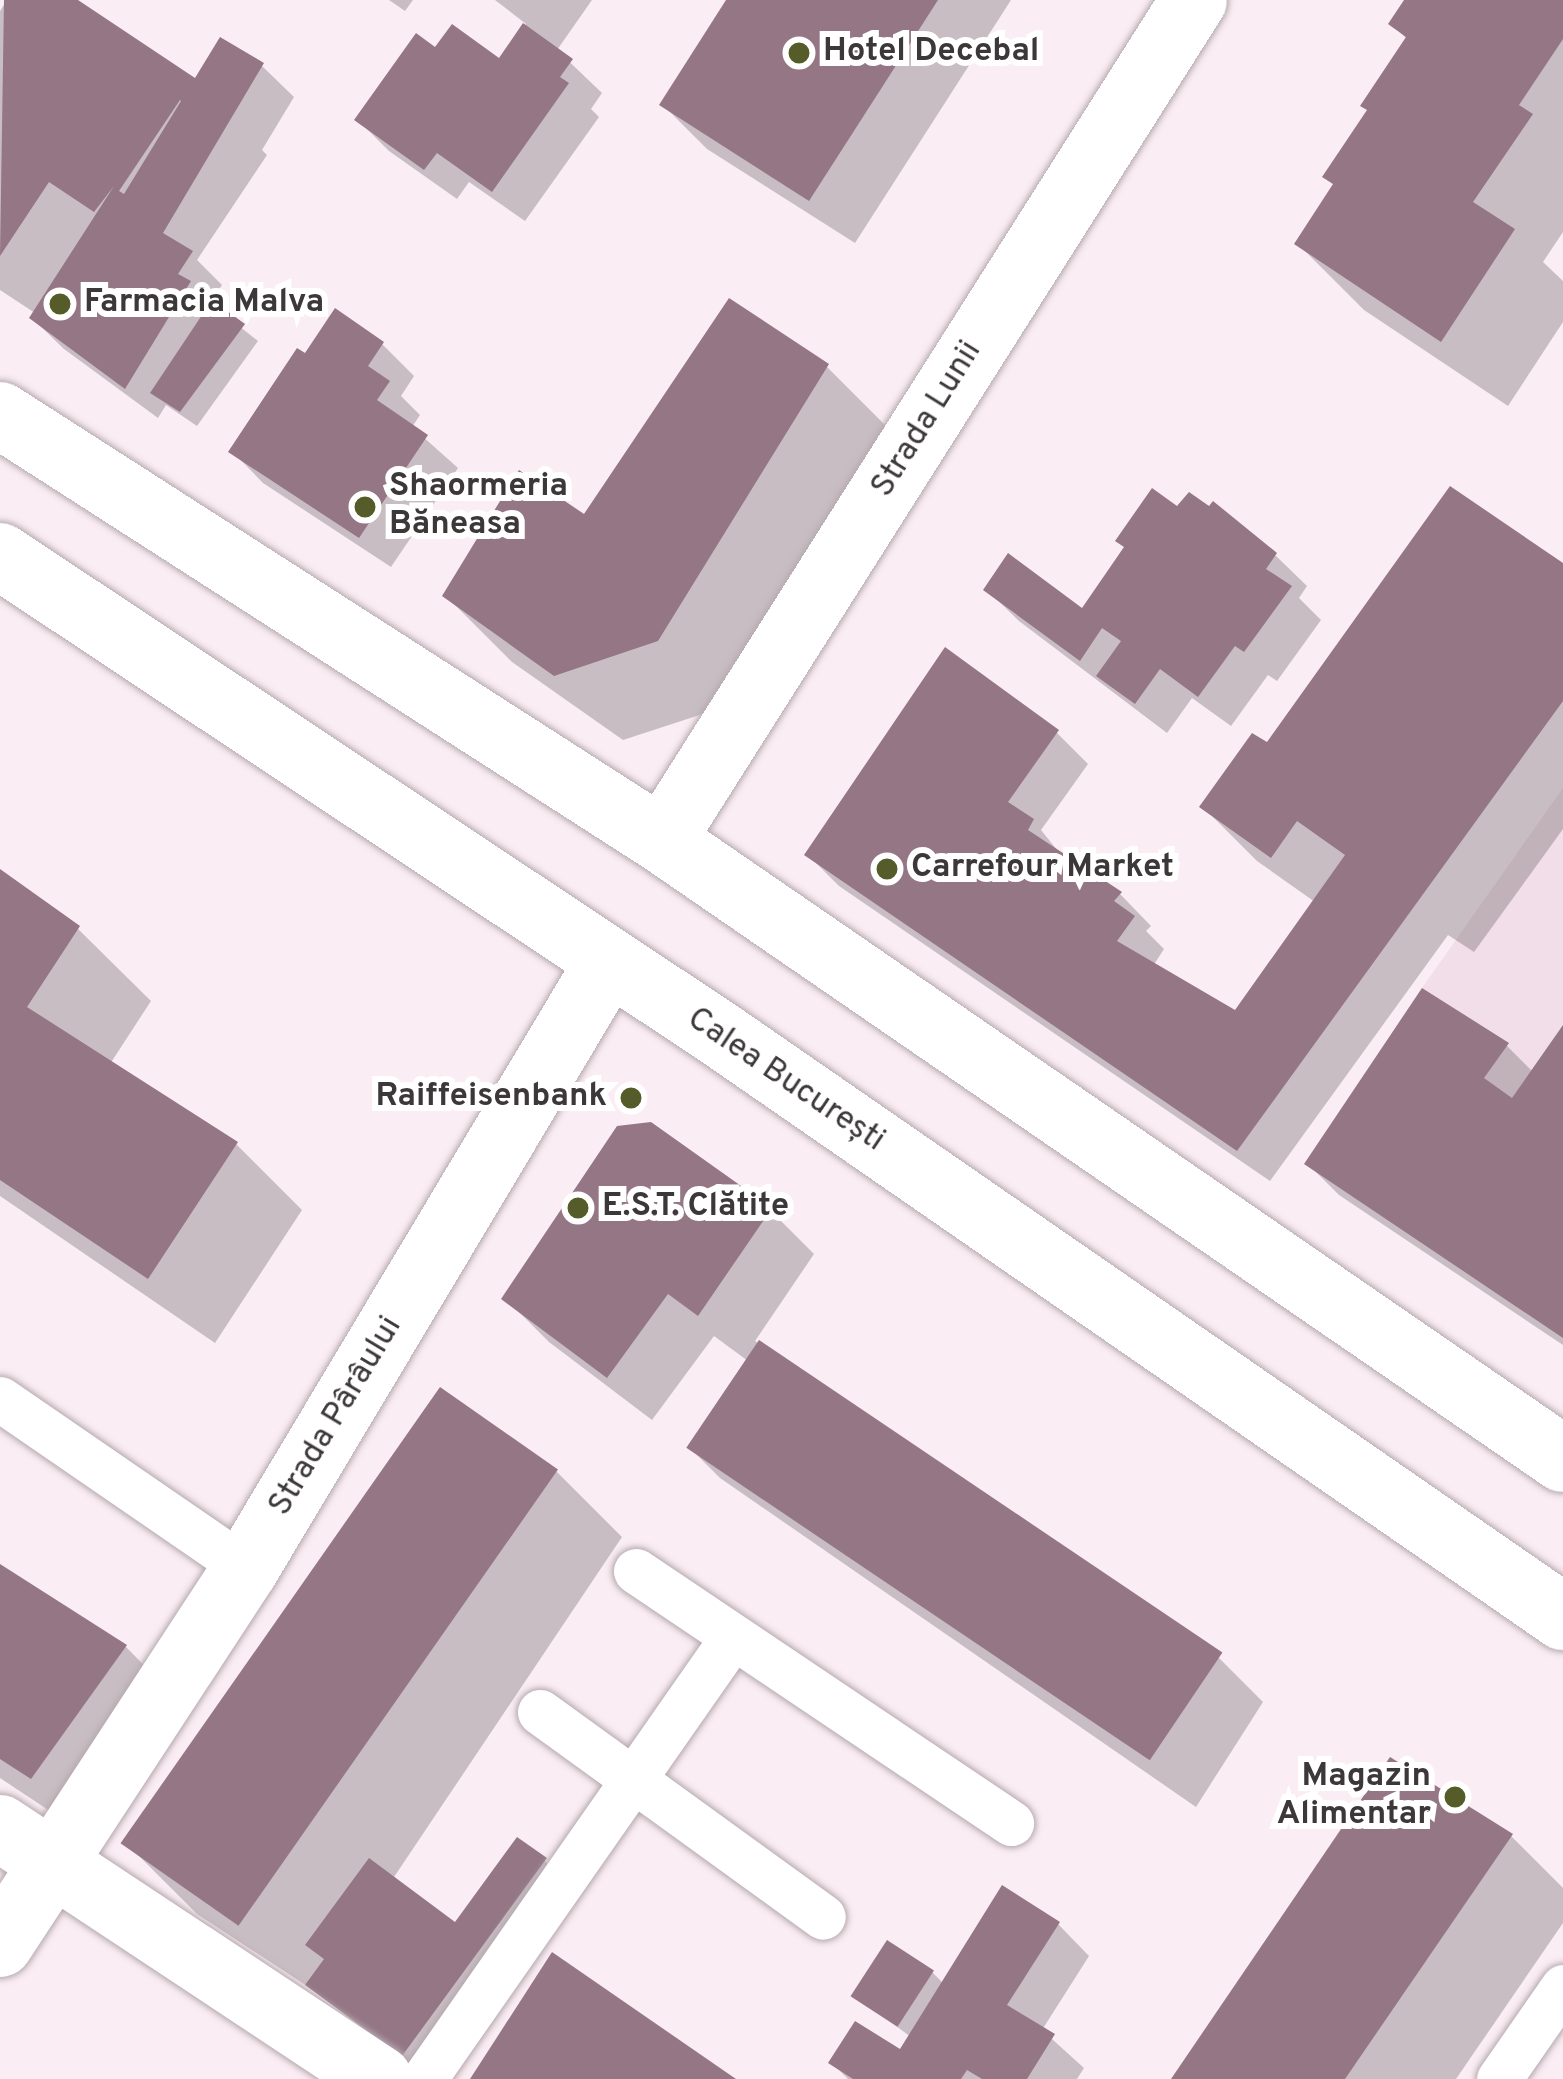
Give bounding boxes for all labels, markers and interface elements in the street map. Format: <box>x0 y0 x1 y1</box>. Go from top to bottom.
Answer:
place label: Hotel Decebal <box>823 33 1039 73</box>
marker: Hotel Decebal <box>786 40 812 66</box>
place label: Farmacia Malva <box>84 284 324 324</box>
marker: Farmacia Malva <box>47 291 73 317</box>
street label: Strada Lunii <box>864 335 992 505</box>
place label: Shaormeria Băneasa <box>389 468 568 546</box>
marker: Shaormeria Băneasa <box>352 494 378 520</box>
place label: Carrefour Market <box>911 849 1174 889</box>
marker: Carrefour Market <box>874 856 900 882</box>
street label: Calea București <box>679 1000 891 1162</box>
place label: Raiffeisenbank <box>376 1078 607 1118</box>
marker: Raiffeisenbank <box>618 1085 644 1111</box>
place label: E.S.T. Clătite <box>602 1188 789 1228</box>
marker: E.S.T. Clătite <box>565 1195 591 1221</box>
street label: Strada Pârâului <box>262 1310 412 1524</box>
place label: Magazin Alimentar <box>1277 1758 1431 1836</box>
marker: Magazin Alimentar <box>1442 1784 1468 1810</box>

